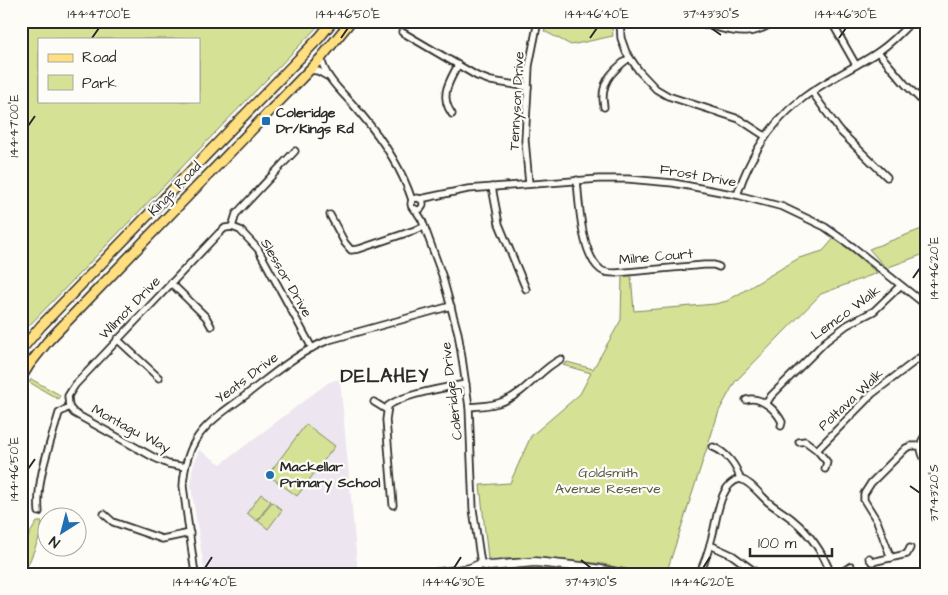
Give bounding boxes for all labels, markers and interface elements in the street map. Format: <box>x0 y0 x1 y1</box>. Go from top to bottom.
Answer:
text: 144°47'00"E <box>67 6 131 23</box>
text: 144°46'50"E <box>316 6 380 23</box>
text: 144°46'40"E <box>565 6 629 23</box>
text: 37°43'30"S <box>683 6 740 23</box>
text: 144°46'30"E <box>815 6 877 23</box>
legend <box>38 38 200 102</box>
text: Road <box>82 47 117 68</box>
street label: Tennyson Drive <box>504 51 530 151</box>
text: Park <box>82 73 117 94</box>
text: 144°47'00"E <box>6 94 23 158</box>
place label: Coleridge Dr/Kings Rd <box>276 103 355 140</box>
marker: Coleridge Dr/Kings Rd <box>260 115 272 127</box>
street label: Kings Road <box>144 157 206 221</box>
street label: Frost Drive <box>658 159 738 193</box>
street label: Slessor Drive <box>255 235 317 321</box>
text: 144°46'20"E <box>926 237 943 299</box>
street label: Milne Court <box>618 244 694 270</box>
street label: Wilmot Drive <box>95 272 166 344</box>
street label: Lemco Walk <box>807 281 885 345</box>
street label: Coleridge Drive <box>436 340 468 441</box>
street label: Yeats Drive <box>211 347 283 408</box>
district label: DELAHEY <box>341 363 429 390</box>
street label: Poltava Walk <box>814 364 888 436</box>
street label: Montagu Way <box>88 400 174 458</box>
text: 144°46'50"E <box>6 437 23 501</box>
place label: Mackellar Primary School <box>280 457 381 493</box>
park label: Goldsmith Avenue Reserve <box>555 463 661 499</box>
text: 37°43'20"S <box>926 464 943 522</box>
marker: Mackellar Primary School <box>264 469 276 481</box>
north arrow <box>38 508 88 558</box>
scale bar <box>750 525 833 557</box>
text: N <box>45 531 64 552</box>
text: 100 m <box>758 533 797 554</box>
text: 144°46'40"E <box>173 574 237 591</box>
text: 144°46'30"E <box>423 574 485 591</box>
text: 37°43'10"S <box>565 574 617 591</box>
text: 144°46'20"E <box>672 574 734 591</box>

